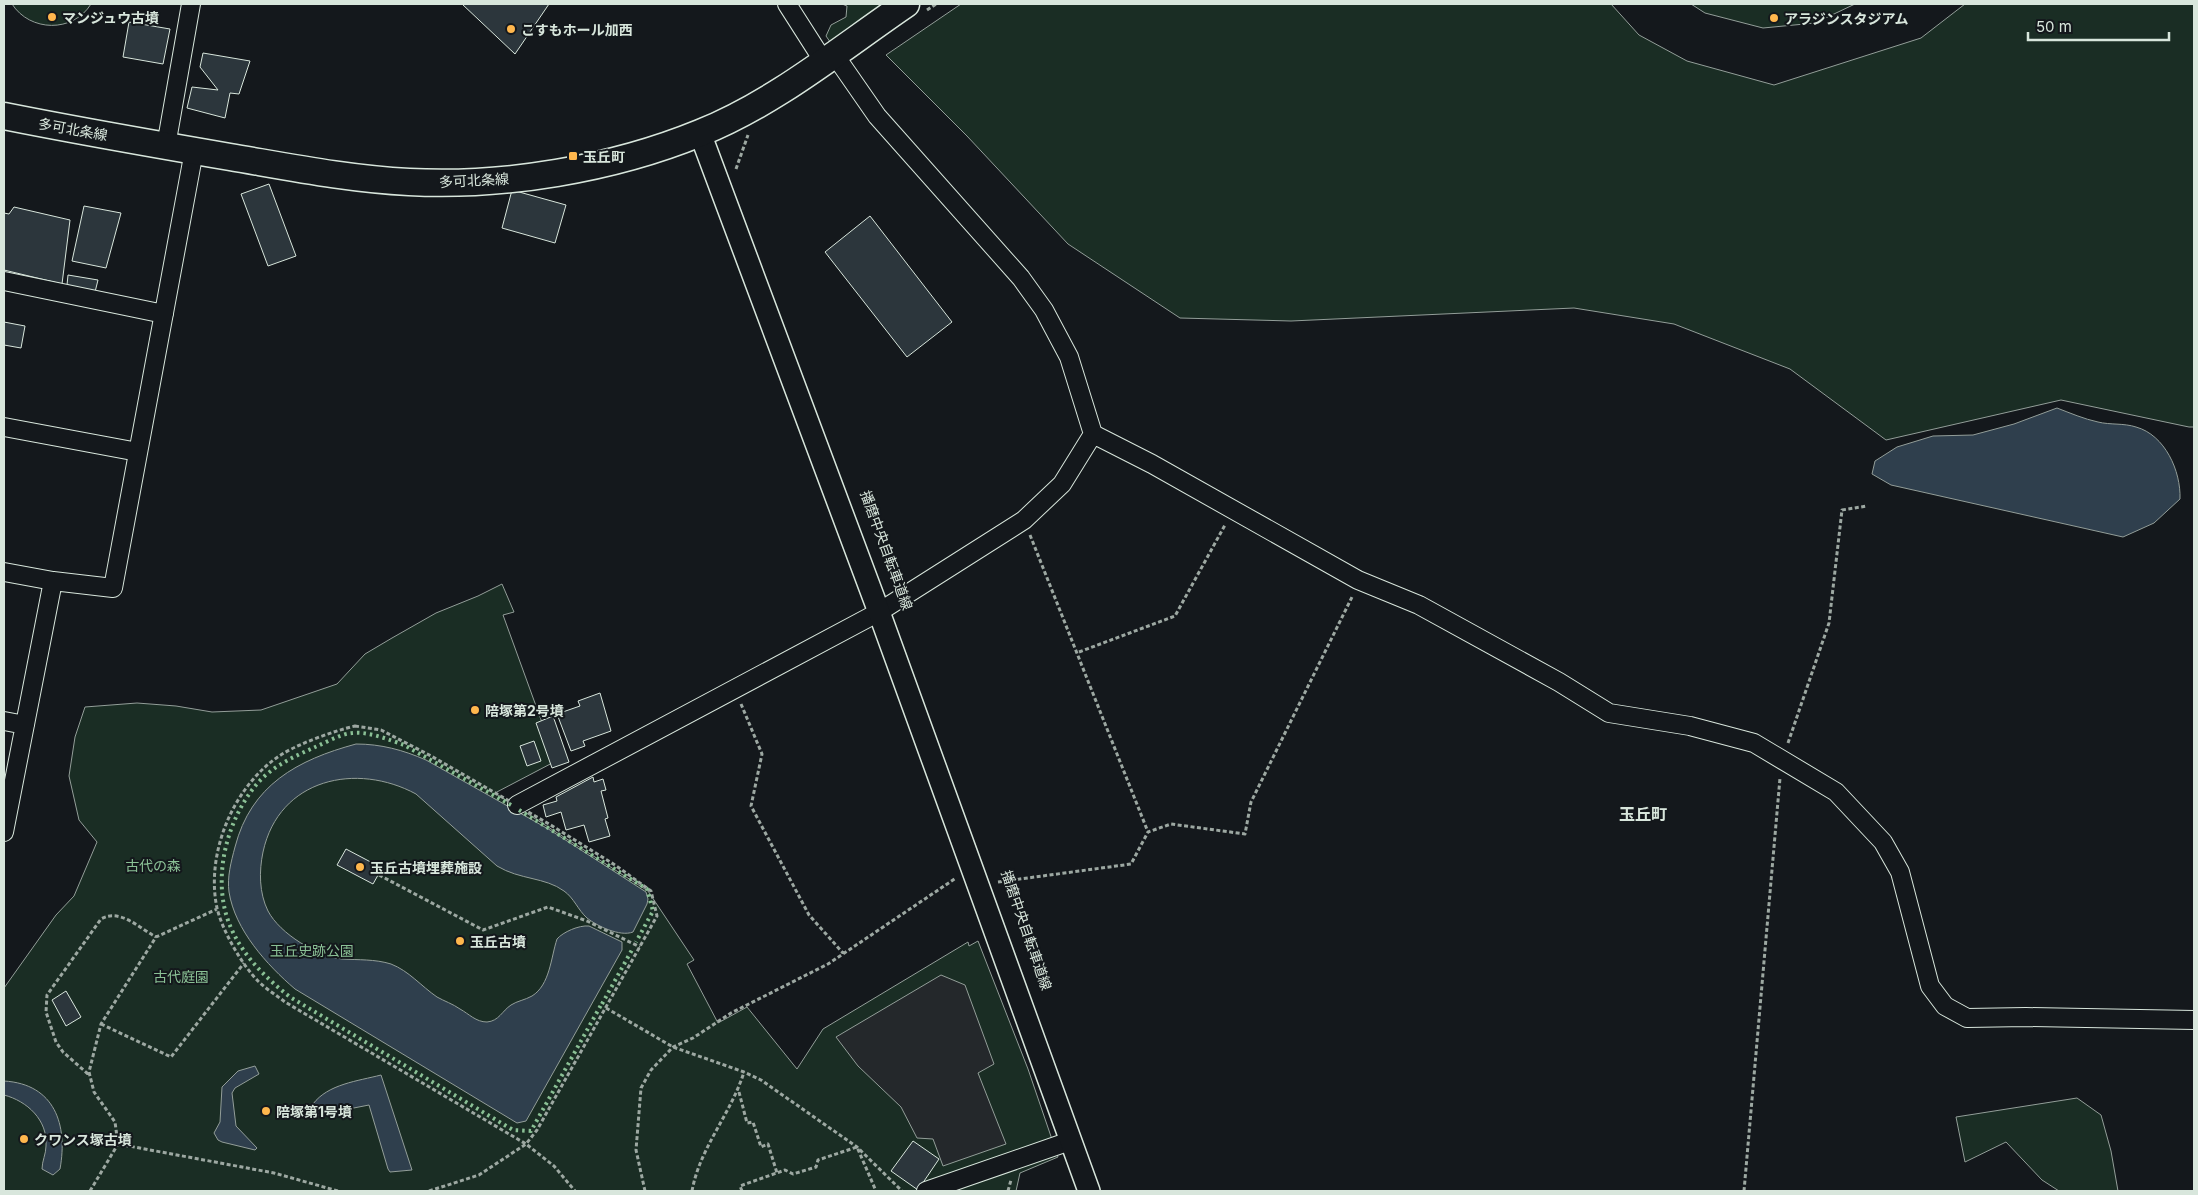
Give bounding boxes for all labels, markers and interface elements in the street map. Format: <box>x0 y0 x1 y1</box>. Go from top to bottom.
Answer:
place label: マンジュウ古墳 <box>62 9 159 26</box>
place label: アラジンスタジアム <box>1784 10 1908 27</box>
scale bar <box>2028 10 2169 42</box>
marker: マンジュウ古墳 <box>46 11 58 23</box>
marker: アラジンスタジアム <box>1768 12 1780 24</box>
text: 50 m <box>2036 17 2072 36</box>
place label: こすもホール加西 <box>521 21 633 38</box>
marker: こすもホール加西 <box>505 23 517 35</box>
street label: 多可北条線 <box>37 115 109 143</box>
place label: 玉丘町 <box>583 148 625 165</box>
marker: 玉丘町 <box>567 150 579 162</box>
street label: 多可北条線 <box>439 170 509 190</box>
street label: 播磨中央自転車道線 <box>857 488 917 612</box>
place label: 陪塚第2号墳 <box>485 702 564 719</box>
marker: 陪塚第2号墳 <box>469 704 481 716</box>
district label: 玉丘町 <box>1619 804 1667 824</box>
park label: 古代の森 <box>125 857 181 874</box>
place label: 玉丘古墳埋葬施設 <box>370 859 482 876</box>
marker: 玉丘古墳埋葬施設 <box>354 861 366 873</box>
street label: 播磨中央自転車道線 <box>998 868 1056 992</box>
place label: 玉丘古墳 <box>470 933 526 950</box>
marker: 玉丘古墳 <box>454 935 466 947</box>
park label: 玉丘史跡公園 <box>270 942 354 959</box>
park label: 古代庭園 <box>153 968 209 985</box>
place label: 陪塚第1号墳 <box>276 1103 352 1120</box>
marker: 陪塚第1号墳 <box>260 1105 272 1117</box>
place label: クワンス塚古墳 <box>34 1131 132 1148</box>
marker: クワンス塚古墳 <box>18 1133 30 1145</box>

